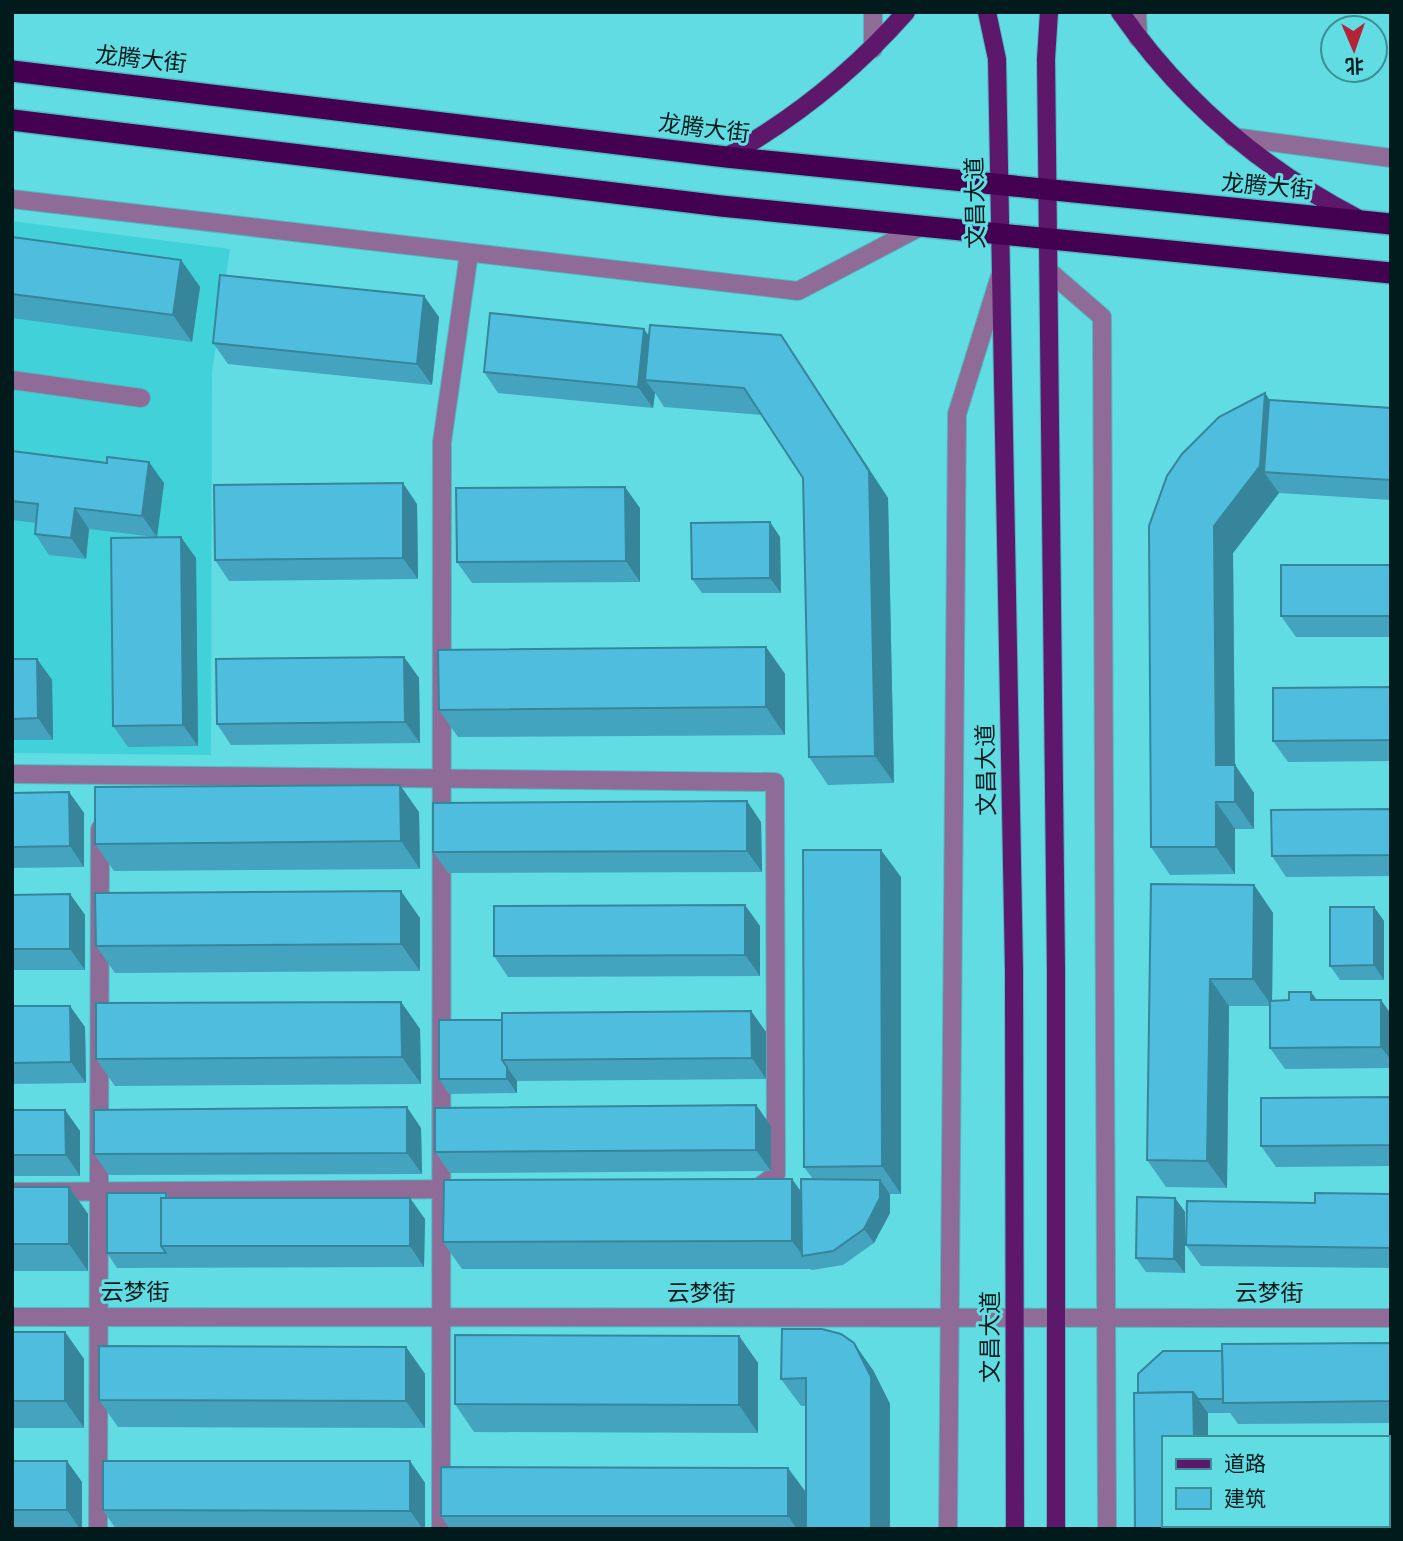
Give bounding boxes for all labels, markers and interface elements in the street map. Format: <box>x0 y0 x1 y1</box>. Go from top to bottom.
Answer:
north arrow <box>1319 14 1389 84</box>
street label: 龙腾大街 <box>94 39 188 77</box>
text: 北 <box>1345 55 1365 78</box>
street label: 龙腾大街 <box>657 108 751 147</box>
street label: 文昌大道 <box>959 157 989 249</box>
street label: 龙腾大街 <box>1220 167 1314 203</box>
street label: 文昌大道 <box>970 724 1000 816</box>
street label: 云梦街 <box>101 1277 170 1305</box>
street label: 云梦街 <box>667 1278 736 1306</box>
street label: 云梦街 <box>1235 1278 1304 1306</box>
street label: 文昌大道 <box>975 1291 1003 1383</box>
legend <box>1162 1436 1389 1527</box>
text: 道路 <box>1224 1450 1266 1475</box>
text: 建筑 <box>1224 1485 1266 1510</box>

